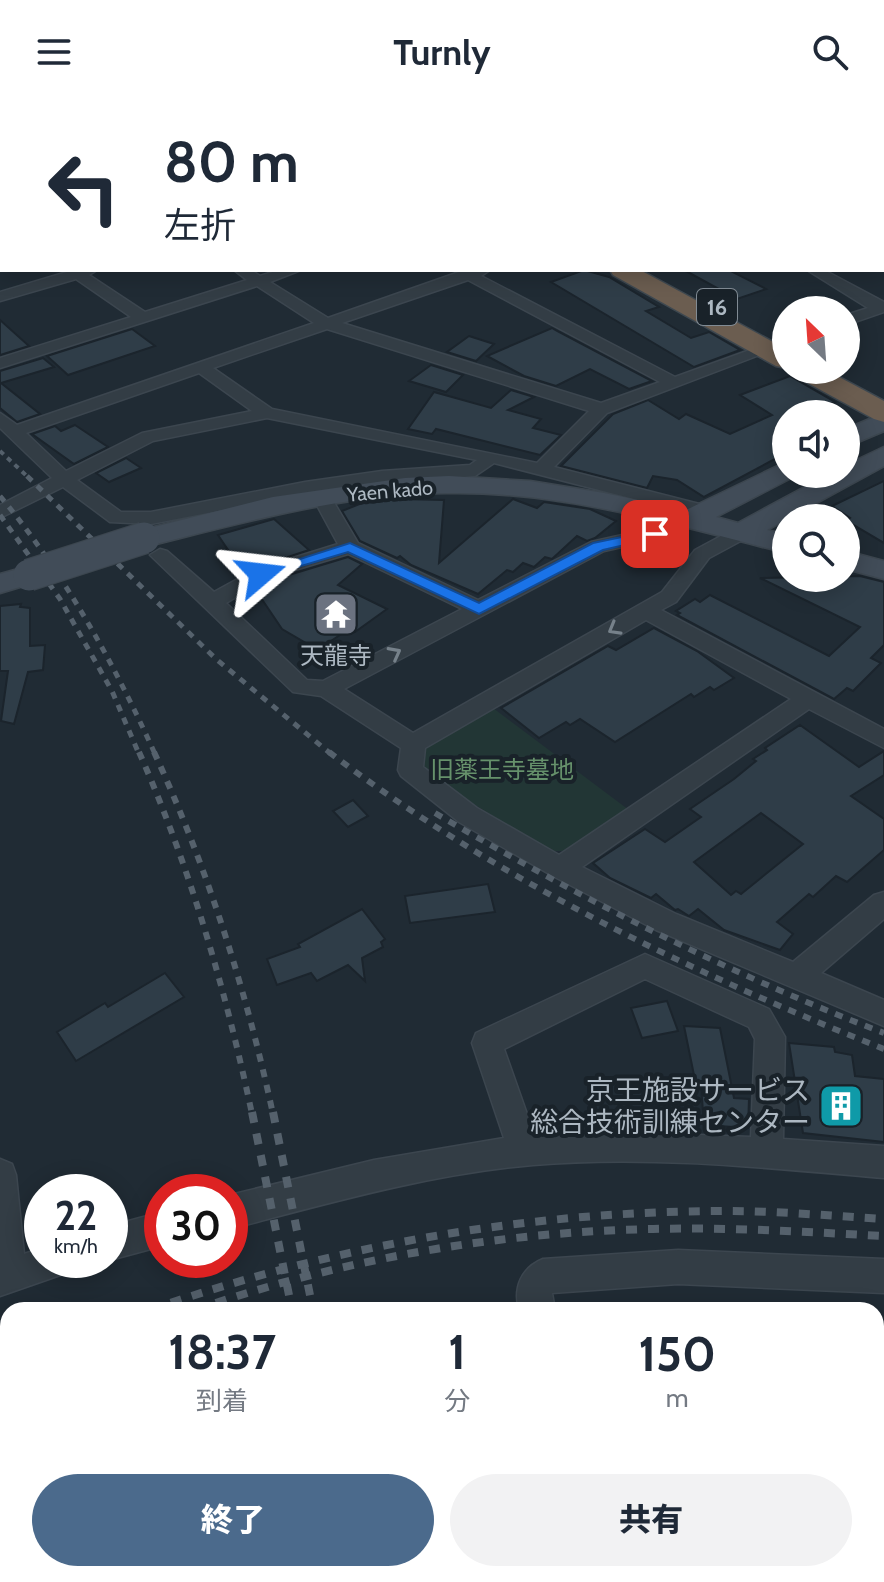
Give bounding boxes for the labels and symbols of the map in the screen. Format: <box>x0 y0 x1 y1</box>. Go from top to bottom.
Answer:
road number: 16 <box>697 289 737 325</box>
north arrow <box>772 296 860 384</box>
street label: Yaen kado <box>345 475 434 507</box>
pin <box>621 500 689 568</box>
position arrow <box>219 532 303 616</box>
temple icon: 天龍寺 <box>312 590 360 638</box>
one-way arrow <box>609 619 623 635</box>
place label: 天龍寺 <box>300 641 372 670</box>
one-way arrow <box>387 648 402 663</box>
park label: 旧薬王寺墓地 <box>430 755 574 784</box>
place label: 京王施設サービス 総合技術訓練センター <box>530 1073 810 1139</box>
building icon: 京王施設サービス 総合技術訓練センター <box>817 1082 865 1130</box>
speed limit sign: 30 <box>144 1174 248 1278</box>

